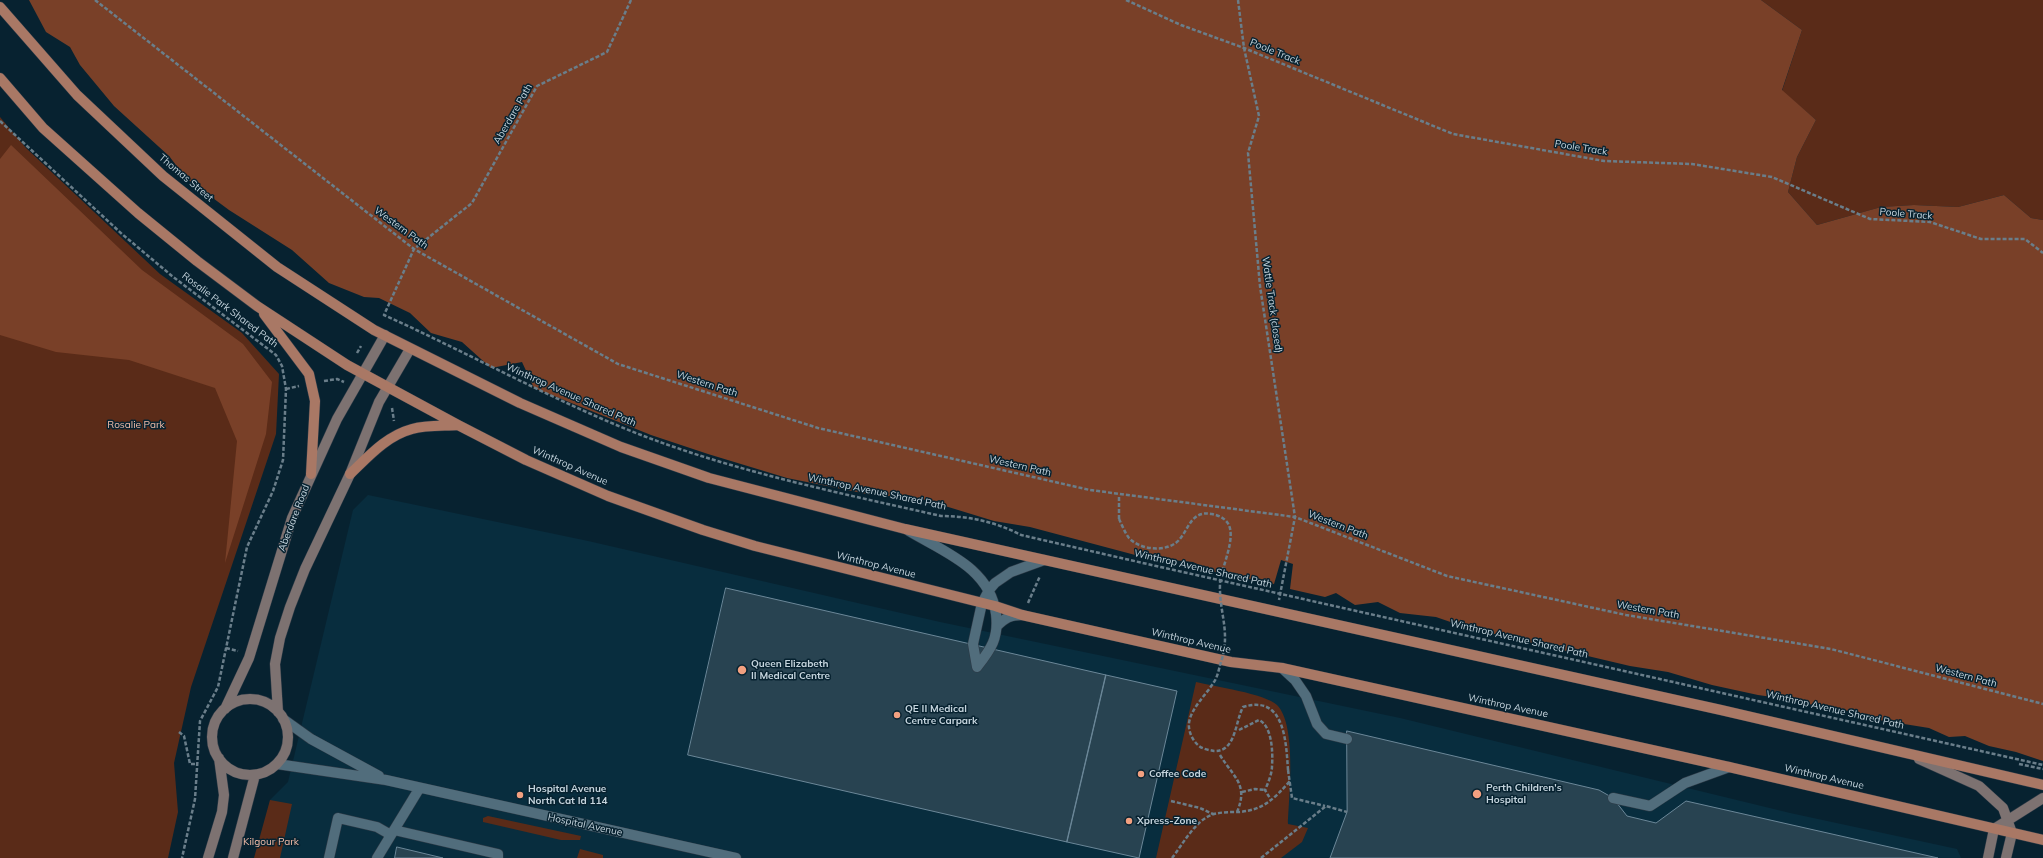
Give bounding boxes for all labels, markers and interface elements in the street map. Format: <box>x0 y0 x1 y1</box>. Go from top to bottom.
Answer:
street label: Poole Track <box>1248 36 1302 68</box>
street label: Aberdare Path <box>491 82 535 146</box>
street label: Poole Track <box>1554 138 1608 158</box>
street label: Thomas Street <box>156 152 216 204</box>
street label: Western Path <box>372 204 430 252</box>
street label: Poole Track <box>1879 206 1933 222</box>
street label: Wattle Track (closed) <box>1259 256 1285 354</box>
street label: Rosalie Park Shared Path <box>180 270 280 350</box>
street label: Winthrop Avenue Shared Path <box>504 361 638 429</box>
street label: Western Path <box>675 368 739 400</box>
park label: Rosalie Park <box>107 419 165 431</box>
street label: Winthrop Avenue <box>530 444 610 488</box>
street label: Western Path <box>988 453 1052 479</box>
street label: Winthrop Avenue Shared Path <box>807 471 947 513</box>
street label: Aberdare Road <box>276 483 312 553</box>
street label: Western Path <box>1306 508 1370 542</box>
street label: Winthrop Avenue Shared Path <box>1133 547 1273 591</box>
street label: Winthrop Avenue <box>835 549 917 581</box>
street label: Western Path <box>1616 599 1680 621</box>
street label: Winthrop Avenue Shared Path <box>1449 617 1589 661</box>
street label: Winthrop Avenue <box>1150 626 1232 656</box>
place label: Queen Elizabeth II Medical Centre <box>751 658 830 682</box>
street label: Western Path <box>1934 662 1998 690</box>
marker: Queen Elizabeth II Medical Centre <box>736 664 748 676</box>
street label: Winthrop Avenue Shared Path <box>1765 688 1905 732</box>
street label: Winthrop Avenue <box>1467 692 1549 720</box>
place label: QE II Medical Centre Carpark <box>905 703 978 726</box>
marker: QE II Medical Centre Carpark <box>892 710 902 720</box>
street label: Winthrop Avenue <box>1783 762 1865 792</box>
place label: Coffee Code <box>1149 768 1206 780</box>
marker: Coffee Code <box>1136 769 1146 779</box>
place label: Perth Children's Hospital <box>1486 782 1562 806</box>
place label: Hospital Avenue North Cat Id 114 <box>528 783 607 806</box>
marker: Perth Children's Hospital <box>1471 788 1483 800</box>
marker: Hospital Avenue North Cat Id 114 <box>515 790 525 800</box>
street label: Hospital Avenue <box>547 811 623 839</box>
place label: Xpress-Zone <box>1137 815 1197 827</box>
marker: Xpress-Zone <box>1124 816 1134 826</box>
park label: Kilgour Park <box>243 836 299 848</box>

